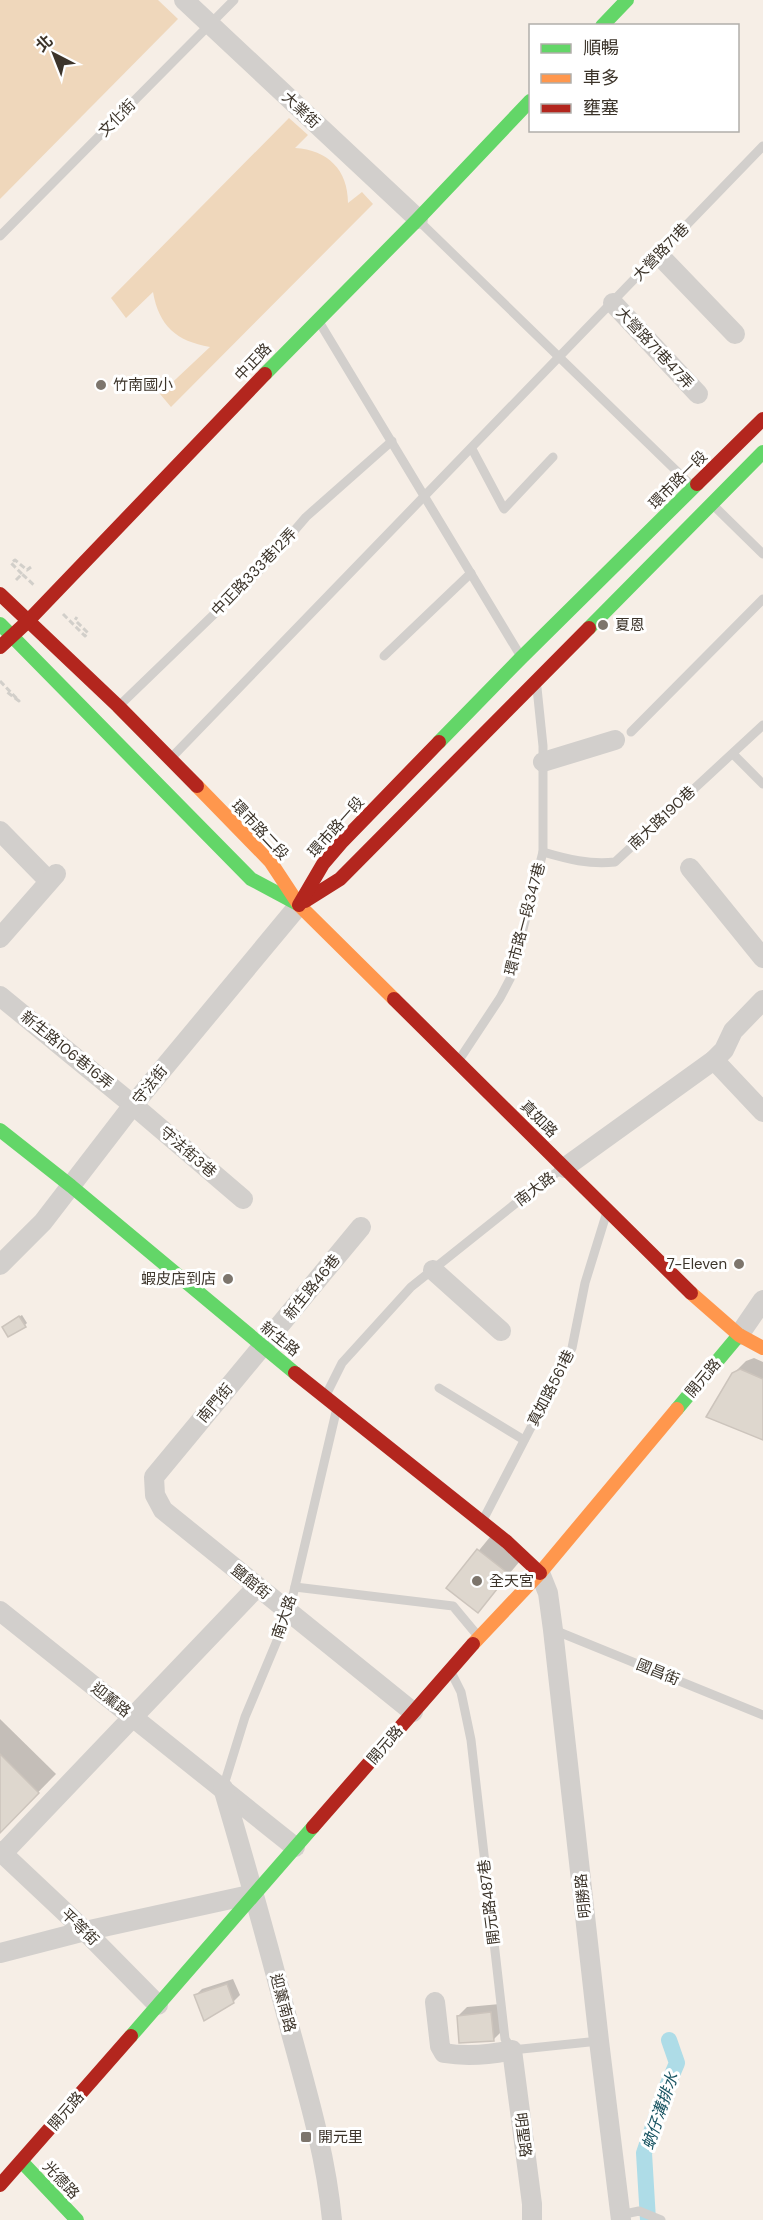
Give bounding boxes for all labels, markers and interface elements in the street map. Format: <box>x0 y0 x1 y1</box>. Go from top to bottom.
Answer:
north arrow <box>24 24 84 84</box>
legend <box>529 24 739 132</box>
text: 北 <box>31 30 57 56</box>
text: 順暢 <box>583 36 619 60</box>
text: 車多 <box>583 66 619 90</box>
street label: 大業街 <box>278 87 324 133</box>
street label: 文化街 <box>94 95 140 141</box>
text: 壅塞 <box>583 96 619 120</box>
street label: 大營路71巷 <box>629 219 693 285</box>
street label: 大營路71巷47弄 <box>612 303 698 393</box>
street label: 中正路 <box>230 339 276 385</box>
place label: 竹南國小 <box>113 375 173 395</box>
marker: 竹南國小 <box>94 378 108 392</box>
street label: 環市路一段 <box>644 446 712 514</box>
street label: 中正路333巷12弄 <box>207 524 301 620</box>
place label: 夏恩 <box>615 615 645 635</box>
marker: 夏恩 <box>596 618 610 632</box>
street label: 南大路190巷 <box>624 782 700 854</box>
street label: 環市路一段 <box>303 792 369 862</box>
street label: 環市路二段 <box>227 796 293 864</box>
street label: 環市路一段347巷 <box>500 860 550 978</box>
street label: 新生路106巷16弄 <box>17 1007 117 1093</box>
street label: 守法街 <box>128 1061 172 1109</box>
street label: 真如路 <box>516 1096 562 1142</box>
street label: 守法街3巷 <box>155 1122 221 1182</box>
street label: 南大路 <box>511 1167 559 1211</box>
street label: 新生路46巷 <box>280 1250 344 1324</box>
place label: 7-Eleven <box>667 1254 727 1274</box>
marker: 7-Eleven <box>732 1257 746 1271</box>
place label: 蝦皮店到店 <box>141 1269 216 1289</box>
marker: 蝦皮店到店 <box>221 1272 235 1286</box>
street label: 新生路 <box>256 1317 304 1361</box>
street label: 真如路561巷 <box>523 1346 579 1430</box>
street label: 開元路 <box>681 1354 725 1402</box>
street label: 南門街 <box>193 1379 237 1427</box>
street label: 鹽館街 <box>227 1560 275 1604</box>
place label: 全天宮 <box>489 1571 534 1591</box>
marker: 全天宮 <box>470 1574 484 1588</box>
street label: 南大路 <box>267 1592 301 1642</box>
street label: 國昌街 <box>633 1654 683 1690</box>
street label: 迎薰路 <box>87 1678 135 1722</box>
street label: 開元路 <box>363 1721 407 1769</box>
street label: 開元路487巷 <box>474 1858 504 1946</box>
street label: 明勝路 <box>571 1873 595 1919</box>
street label: 平等街 <box>57 1904 103 1950</box>
street label: 迎薰南路 <box>266 1971 300 2035</box>
water label: 蚋仔溝排水 <box>637 2069 683 2152</box>
street label: 開元路 <box>44 2087 88 2135</box>
street label: 明聖路 <box>510 2111 536 2159</box>
place label: 開元里 <box>318 2127 363 2147</box>
marker: 開元里 <box>299 2130 313 2144</box>
street label: 光德路 <box>38 2157 84 2203</box>

